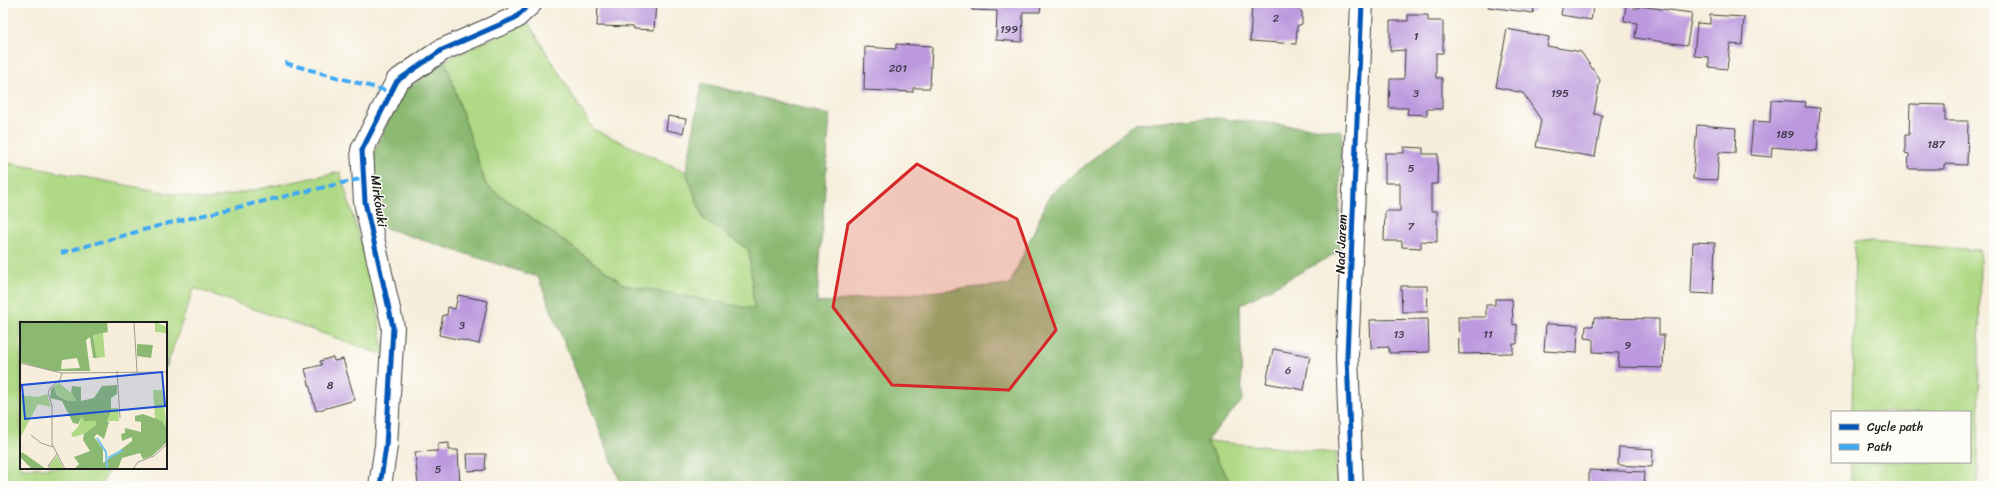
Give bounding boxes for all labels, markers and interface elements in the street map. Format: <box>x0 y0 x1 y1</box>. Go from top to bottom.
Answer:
house number: 2 <box>1273 9 1280 28</box>
house number: 199 <box>1000 20 1018 39</box>
house number: 1 <box>1414 27 1419 46</box>
house number: 201 <box>889 59 907 78</box>
house number: 3 <box>1413 84 1419 103</box>
house number: 195 <box>1551 84 1569 103</box>
house number: 189 <box>1776 125 1794 144</box>
house number: 187 <box>1927 135 1946 154</box>
house number: 5 <box>1408 159 1415 178</box>
street label: Mirkówki <box>364 173 394 229</box>
street label: Nad Jarem <box>1328 214 1354 274</box>
house number: 7 <box>1408 217 1415 236</box>
house number: 3 <box>459 316 465 335</box>
inset map <box>20 322 167 469</box>
house number: 13 <box>1394 325 1404 344</box>
house number: 11 <box>1483 325 1493 344</box>
house number: 9 <box>1625 336 1632 355</box>
house number: 6 <box>1285 361 1291 380</box>
house number: 8 <box>327 376 334 395</box>
legend <box>1831 411 1971 463</box>
text: Cycle path <box>1867 416 1923 438</box>
text: Path <box>1867 436 1892 458</box>
house number: 5 <box>435 460 442 479</box>

